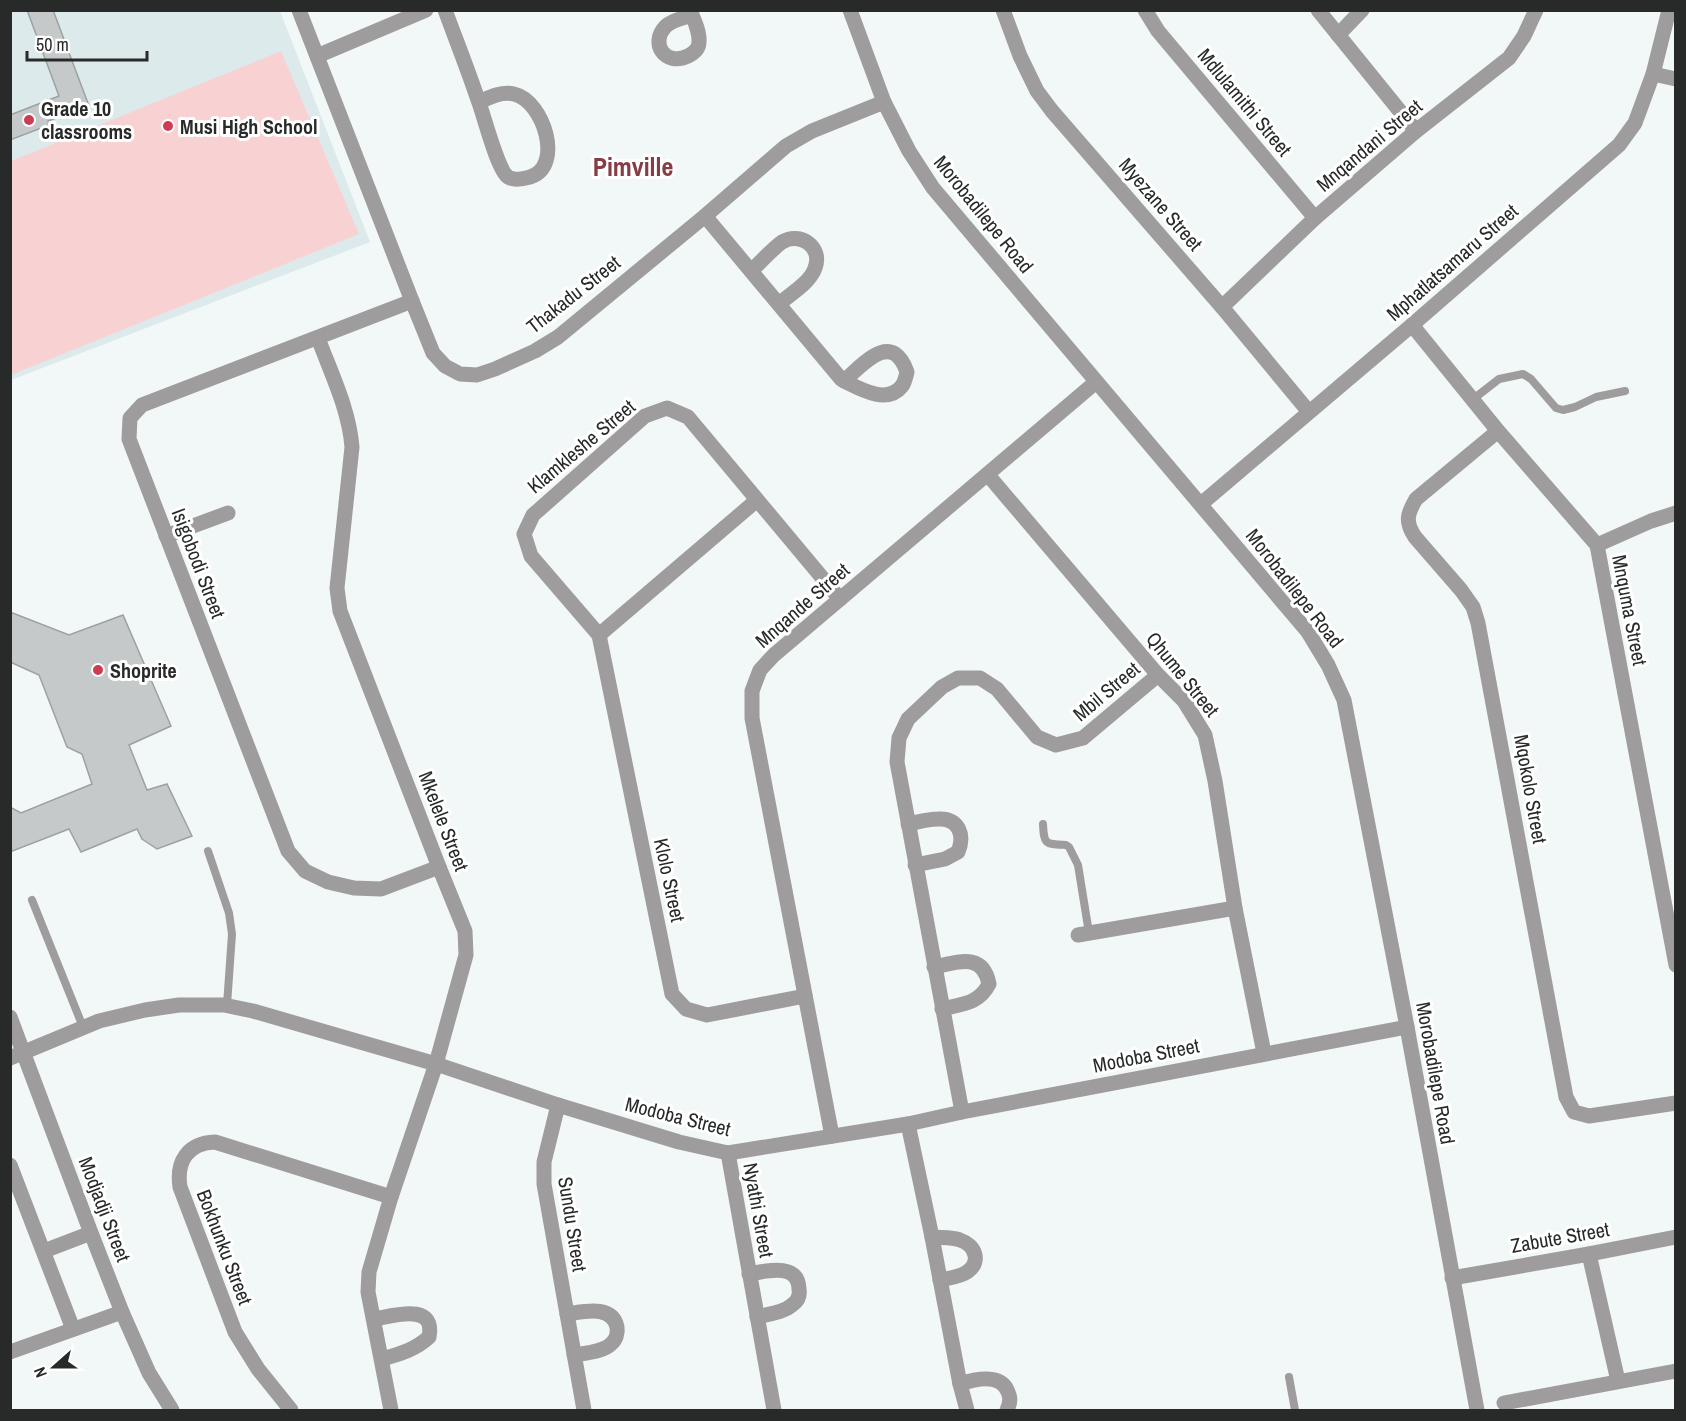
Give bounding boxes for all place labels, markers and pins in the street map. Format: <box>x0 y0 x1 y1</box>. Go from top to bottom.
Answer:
place label: Grade 10 classrooms <box>41 95 132 145</box>
marker: Grade 10 classrooms <box>22 113 36 127</box>
place label: Musi High School <box>180 113 318 140</box>
marker: Musi High School <box>161 119 175 133</box>
place label: Shoprite <box>110 657 177 684</box>
marker: Shoprite <box>91 663 105 677</box>

